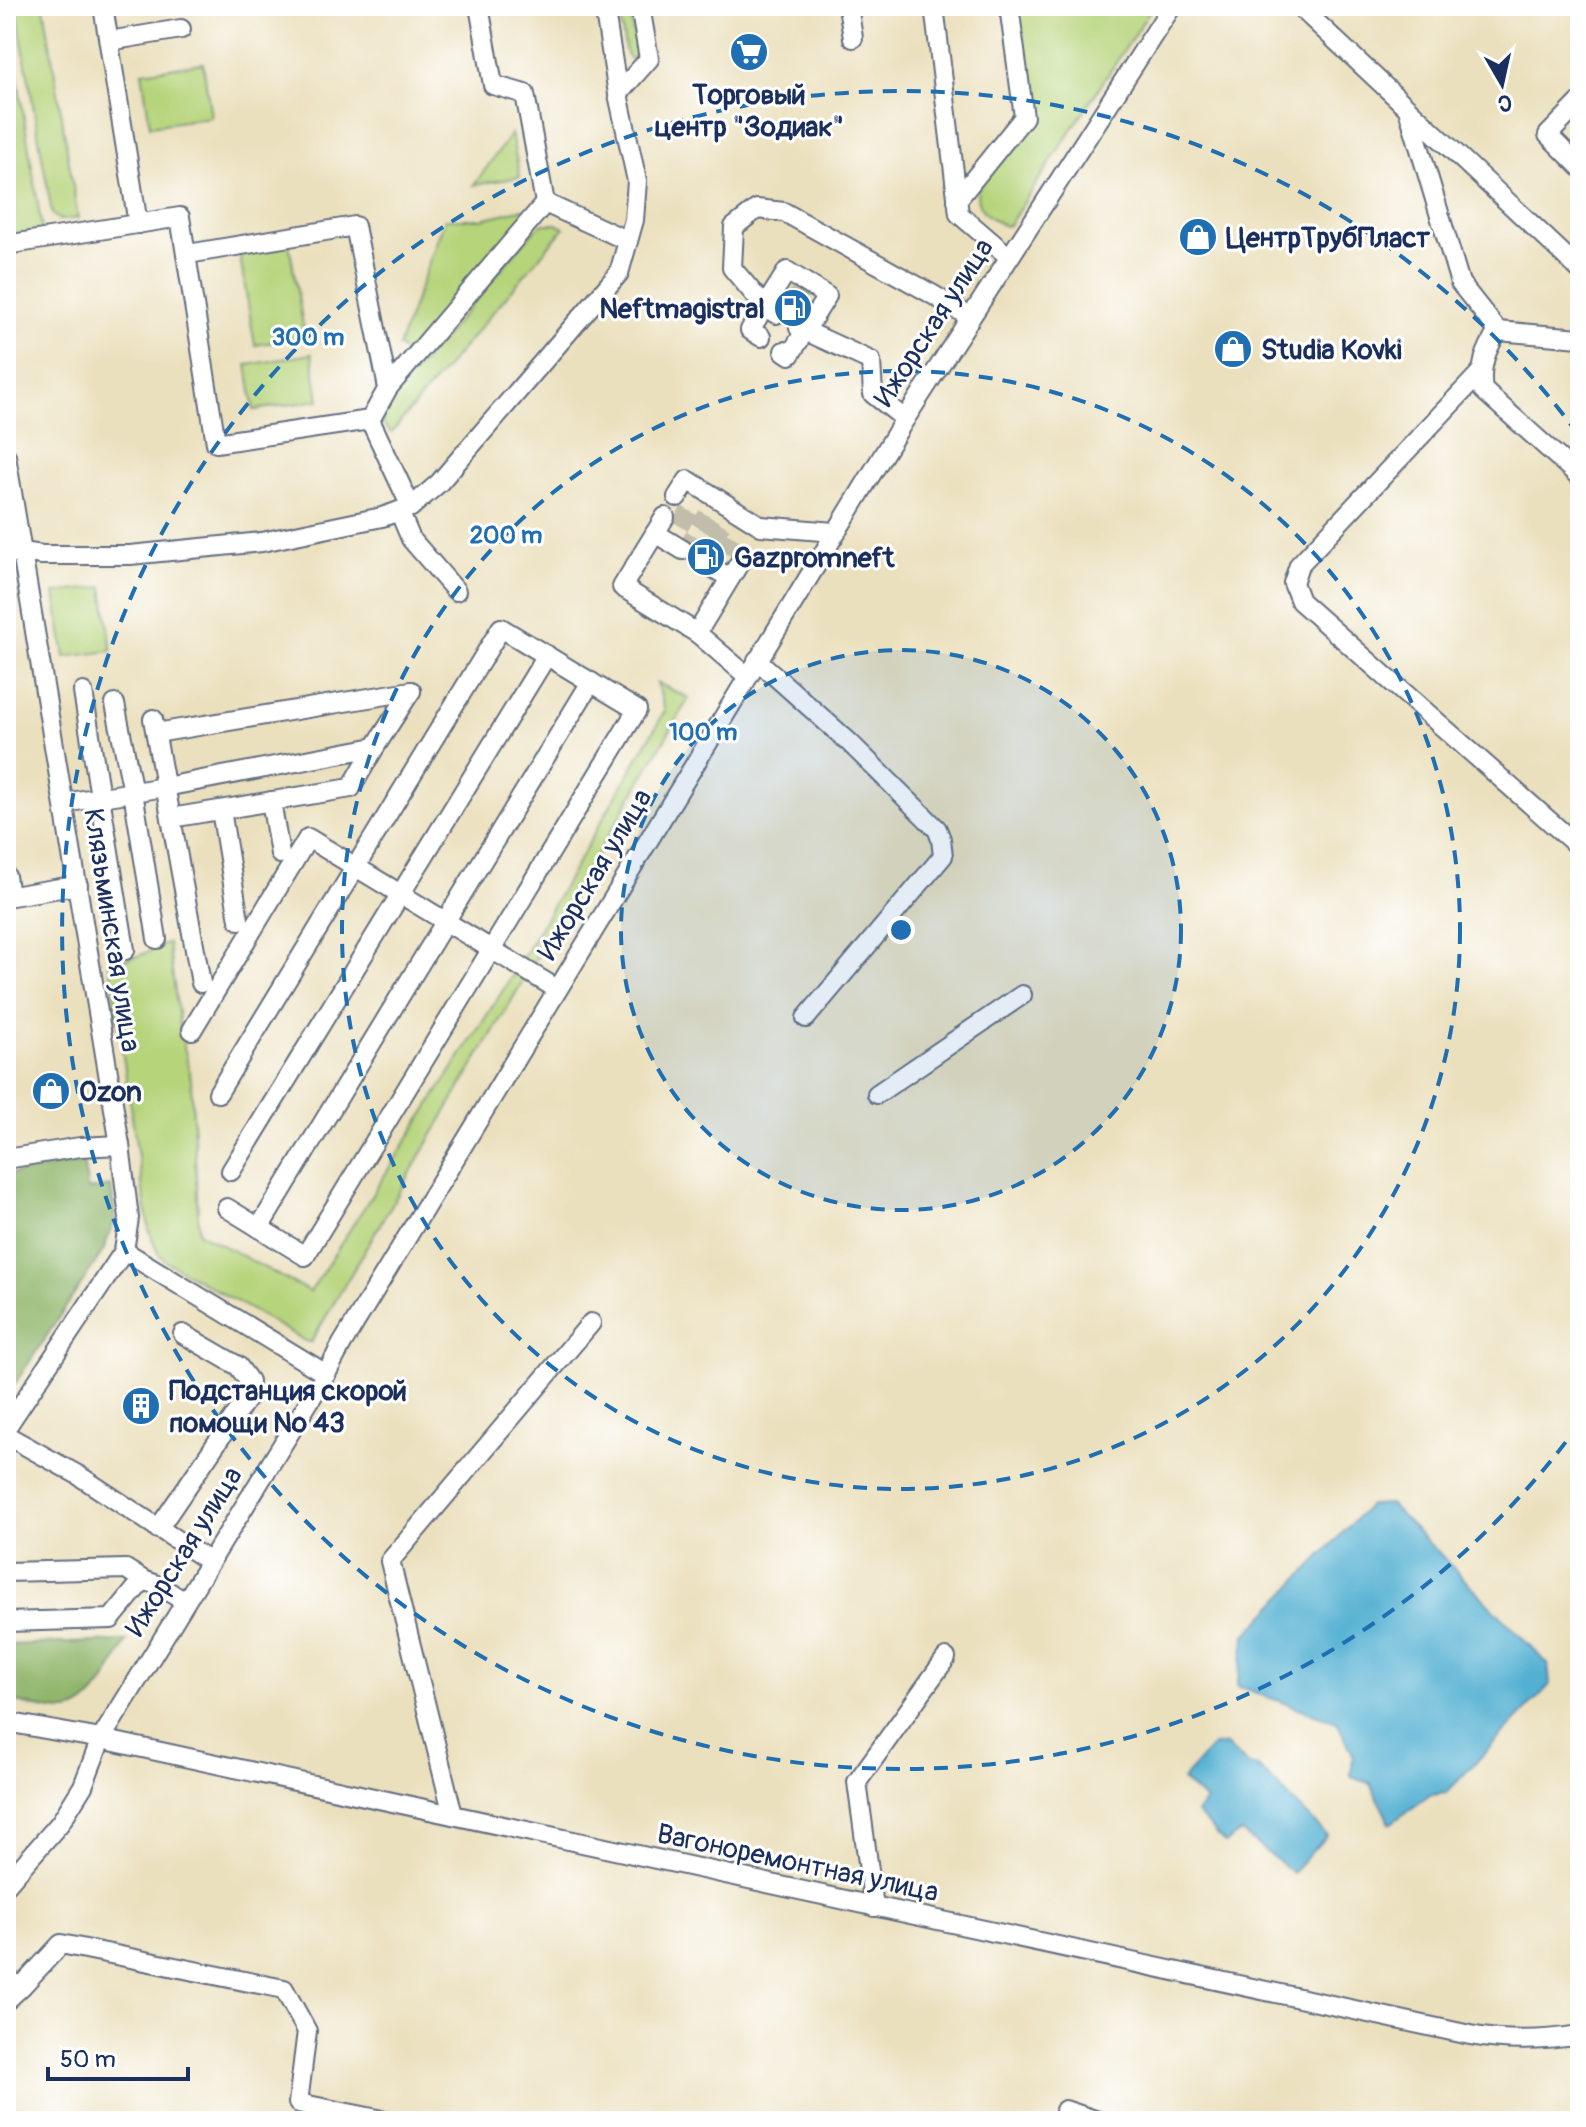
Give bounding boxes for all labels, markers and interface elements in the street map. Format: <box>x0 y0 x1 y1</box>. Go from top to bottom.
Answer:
supermarket icon: Торговый центр "Зодиак" <box>728 31 770 73</box>
north arrow <box>1462 44 1542 124</box>
place label: Торговый центр "Зодиак" <box>654 78 844 145</box>
text: С <box>1496 88 1514 118</box>
shop icon: ЦентрТрубПласт <box>1177 216 1219 258</box>
place label: ЦентрТрубПласт <box>1226 221 1431 256</box>
street label: Ижорская улица <box>867 232 1002 414</box>
fuel station icon: Neftmagistral <box>772 287 814 329</box>
place label: Neftmagistral <box>599 292 765 327</box>
text: 300 m <box>272 323 344 352</box>
shop icon: Studia Kovki <box>1212 328 1254 370</box>
place label: Studia Kovki <box>1261 333 1402 368</box>
text: 200 m <box>470 521 542 550</box>
fuel station icon: Gazpromneft <box>685 536 727 578</box>
place label: Gazpromneft <box>734 541 895 576</box>
text: 100 m <box>669 718 737 747</box>
street label: Ижорская улица <box>530 783 660 967</box>
street label: Клязьминская улица <box>75 806 148 1054</box>
centre of rings <box>887 916 915 944</box>
shop icon: Ozon <box>30 1070 72 1112</box>
place label: Ozon <box>79 1075 142 1110</box>
place label: Подстанция скорой помощи № 43 <box>169 1374 407 1441</box>
building icon: Подстанция скорой помощи № 43 <box>120 1385 162 1427</box>
street label: Ижорская улица <box>118 1460 250 1643</box>
street label: Вагоноремонтная улица <box>654 1817 942 1910</box>
scale bar <box>48 2031 188 2081</box>
text: 50 m <box>60 2045 116 2074</box>

